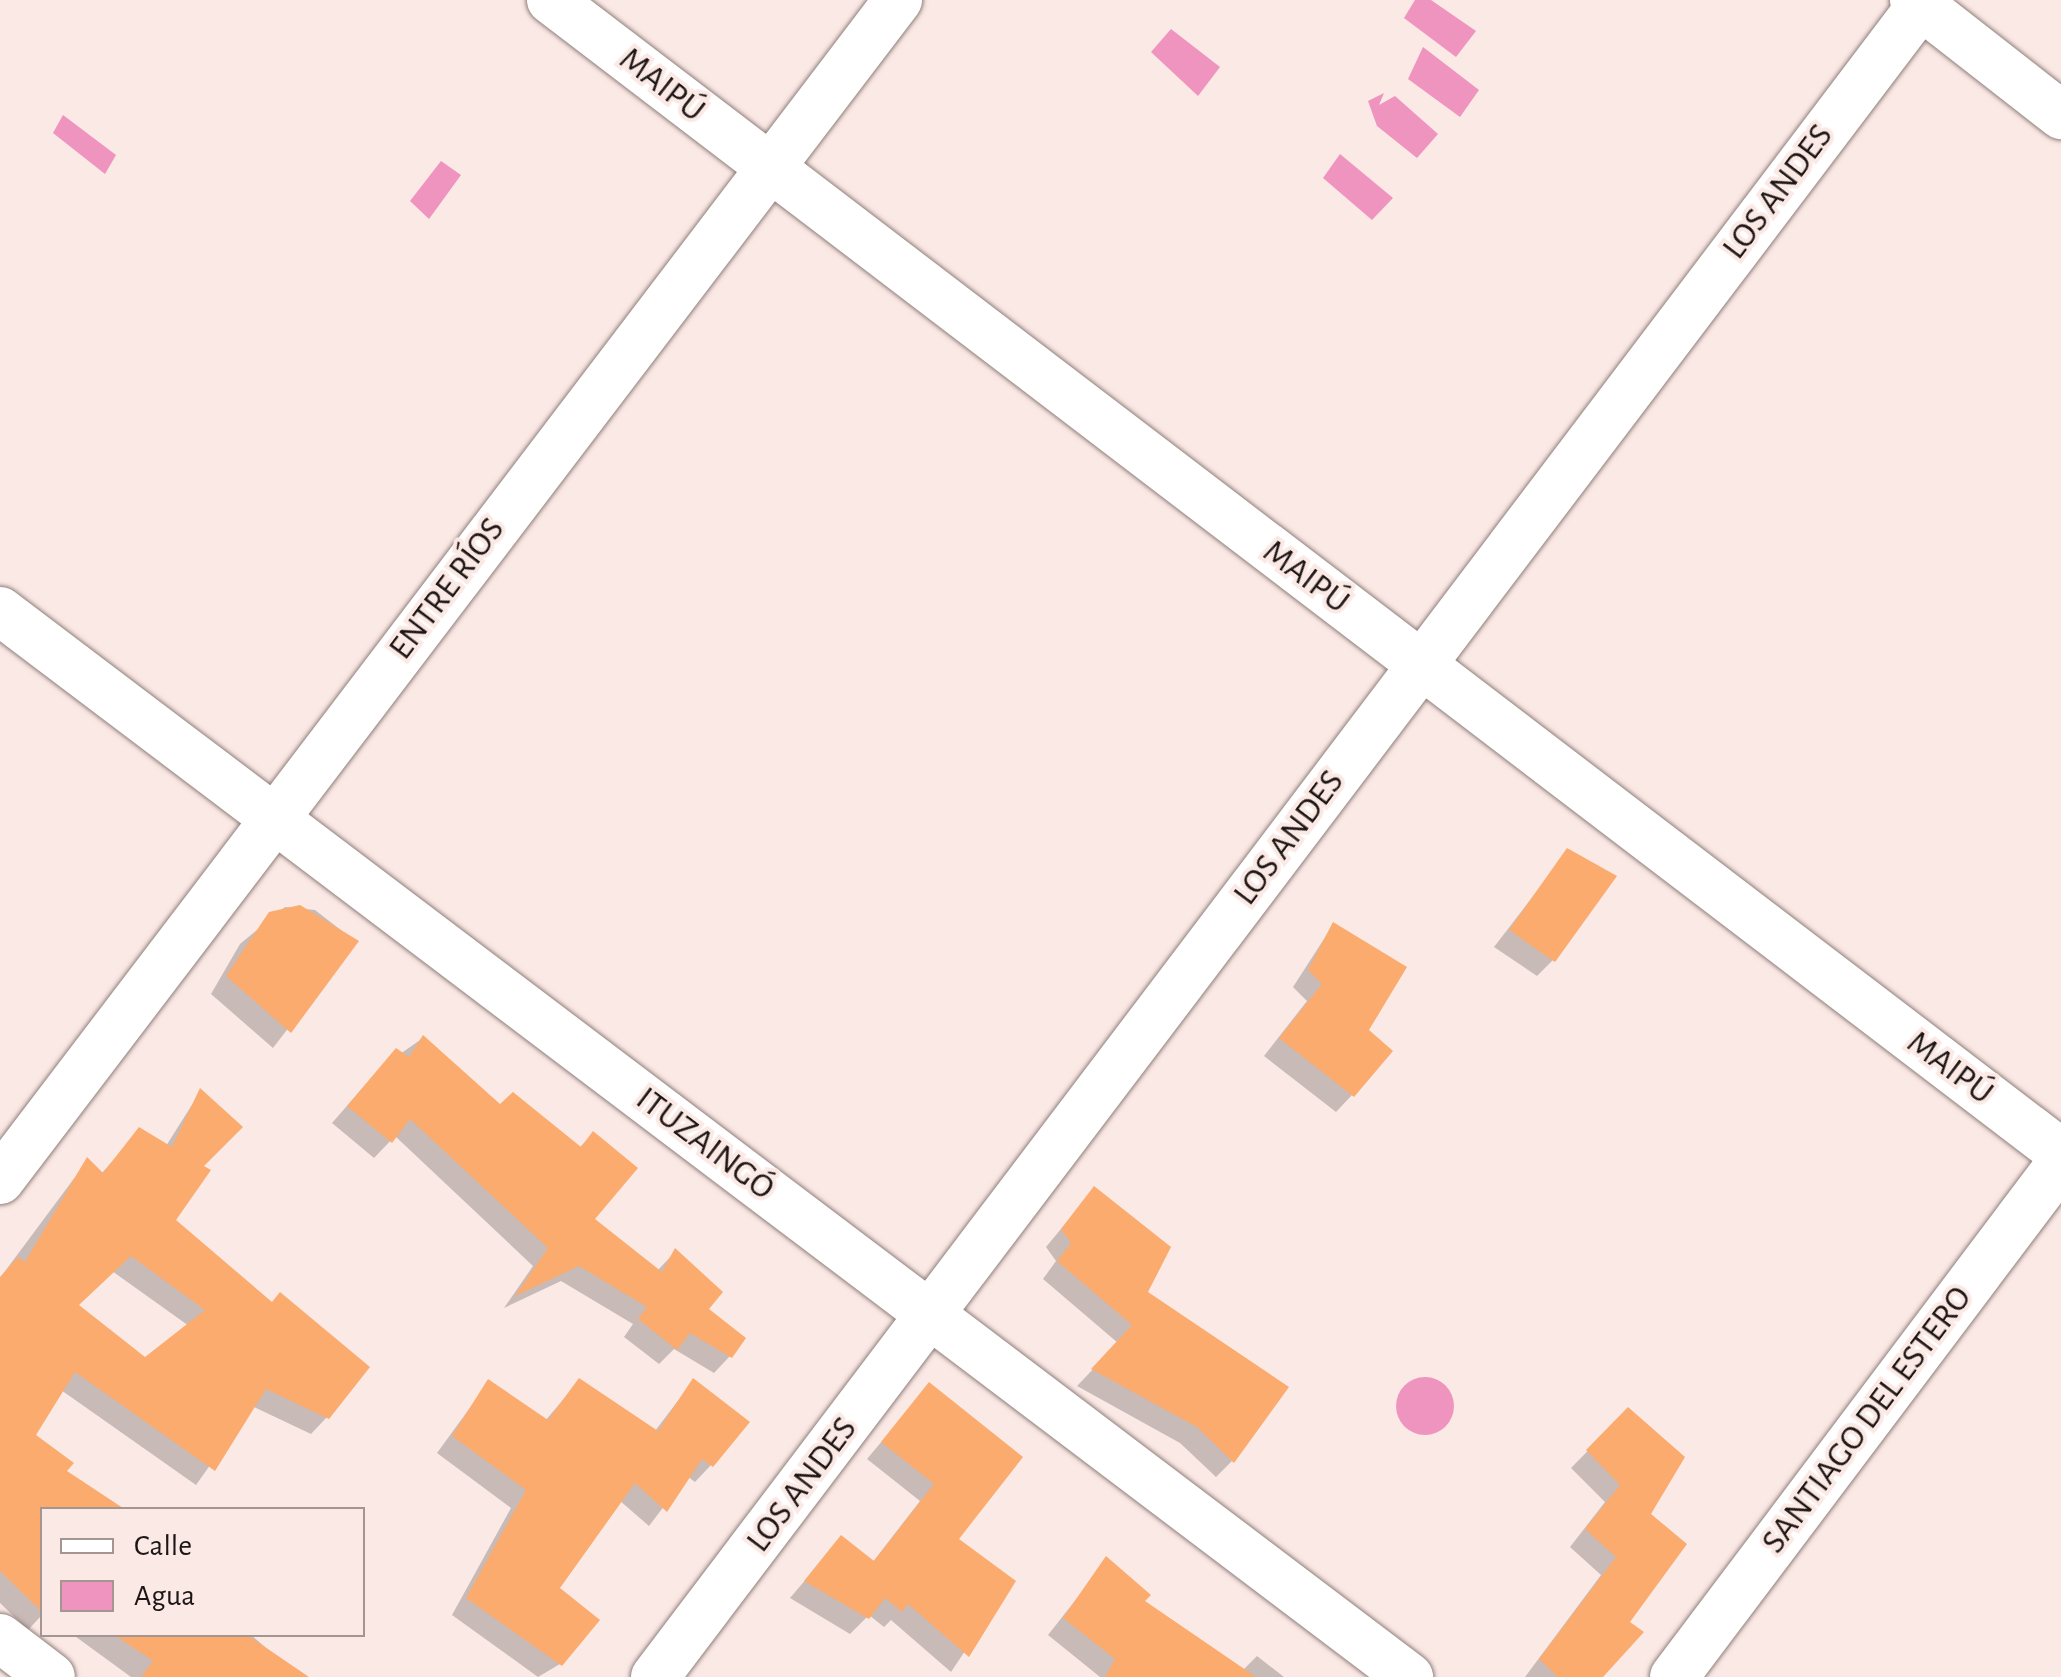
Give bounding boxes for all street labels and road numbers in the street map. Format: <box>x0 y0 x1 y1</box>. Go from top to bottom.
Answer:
street label: MAIPÚ <box>611 38 713 132</box>
street label: LOS ANDES <box>1714 116 1842 268</box>
street label: ENTRE RÍOS <box>380 510 514 668</box>
street label: MAIPÚ <box>1254 531 1358 623</box>
street label: LOS ANDES <box>1225 762 1353 914</box>
street label: MAIPÚ <box>1898 1022 2002 1114</box>
street label: ITUZAINGÓ <box>627 1078 783 1210</box>
street label: SANTIAGO DEL ESTERO <box>1753 1278 1981 1562</box>
street label: LOS ANDES <box>738 1409 866 1561</box>

